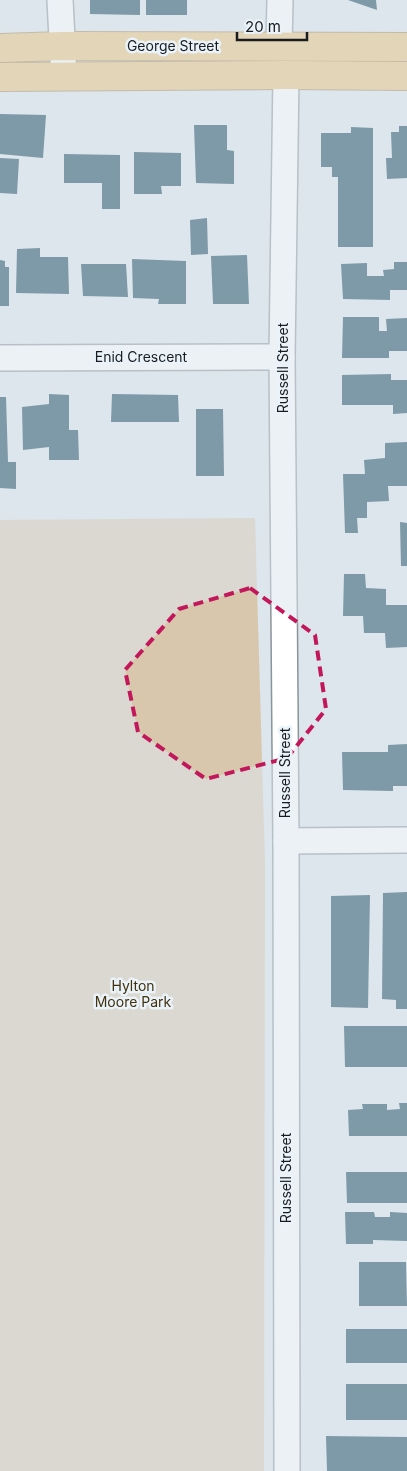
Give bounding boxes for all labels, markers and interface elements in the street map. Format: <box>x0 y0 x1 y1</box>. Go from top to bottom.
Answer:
scale bar <box>237 10 307 42</box>
text: 20 m <box>245 17 281 36</box>
street label: George Street <box>127 37 220 54</box>
street label: Russell Street <box>274 322 291 413</box>
street label: Enid Crescent <box>95 348 188 365</box>
street label: Russell Street <box>276 727 293 818</box>
park label: Hylton Moore Park <box>95 977 172 1010</box>
street label: Russell Street <box>277 1132 294 1223</box>

